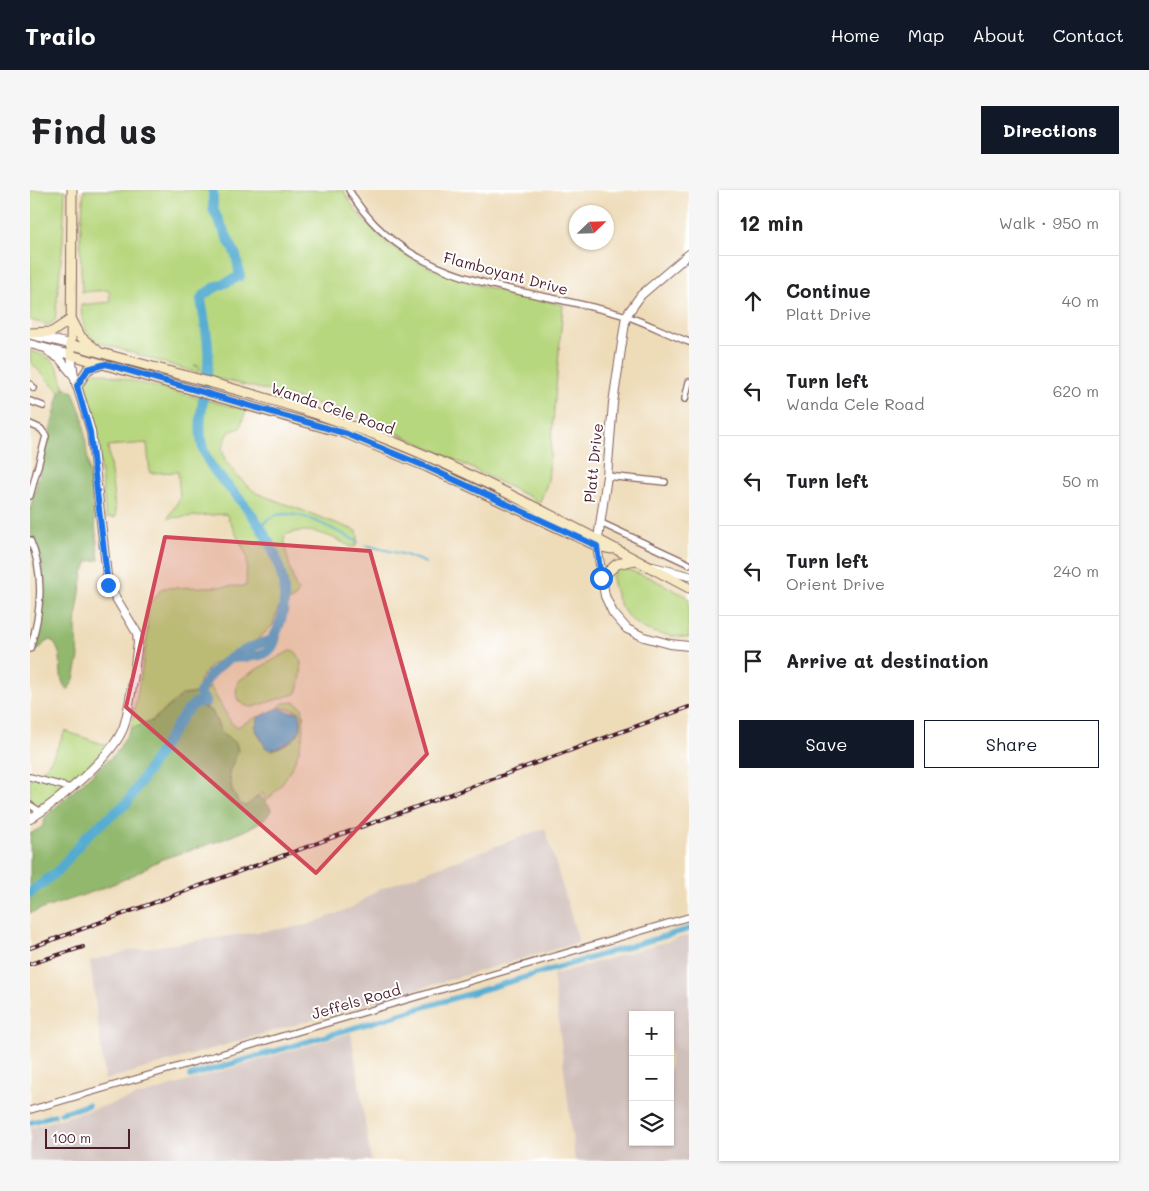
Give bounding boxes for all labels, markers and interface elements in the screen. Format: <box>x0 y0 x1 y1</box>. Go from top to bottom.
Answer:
text: Trailo <box>25 20 96 51</box>
text: Home <box>831 23 880 47</box>
text: Map <box>908 23 944 47</box>
text: About <box>972 23 1025 47</box>
text: Contact <box>1053 23 1124 47</box>
button: Directions <box>981 106 1119 154</box>
text: Find us <box>30 107 157 153</box>
north arrow <box>569 205 614 250</box>
text: 12 min <box>739 209 803 236</box>
text: Walk · 950 m <box>999 212 1099 233</box>
street label: Flamboyant Drive <box>441 247 571 299</box>
text: Continue <box>786 278 871 303</box>
icon: ahead <box>739 287 767 315</box>
text: 40 m <box>1062 290 1099 311</box>
text: Platt Drive <box>786 303 871 324</box>
text: Turn left <box>786 368 869 393</box>
street label: Wanda Cele Road <box>268 377 398 439</box>
icon: left <box>739 377 767 405</box>
text: 620 m <box>1053 380 1099 401</box>
text: Wanda Cele Road <box>786 393 924 414</box>
street label: Platt Drive <box>579 422 607 504</box>
icon: left <box>739 467 767 495</box>
text: Turn left <box>786 468 869 493</box>
text: 50 m <box>1062 470 1099 491</box>
text: Turn left <box>786 548 869 573</box>
icon: left <box>739 557 767 585</box>
text: 240 m <box>1053 560 1099 581</box>
route start <box>590 567 613 590</box>
text: Orient Drive <box>786 573 885 594</box>
route end <box>97 574 120 597</box>
icon: arrive <box>739 647 767 675</box>
text: Arrive at destination <box>786 648 989 673</box>
button: Save <box>739 720 914 768</box>
button: Share <box>924 720 1099 768</box>
street label: Jeffels Road <box>309 979 403 1023</box>
map controls <box>629 1011 674 1146</box>
button: + <box>629 1011 674 1056</box>
button: − <box>629 1056 674 1101</box>
button: layers <box>629 1101 674 1146</box>
scale bar <box>45 1126 130 1149</box>
text: 100 m <box>52 1128 91 1147</box>

